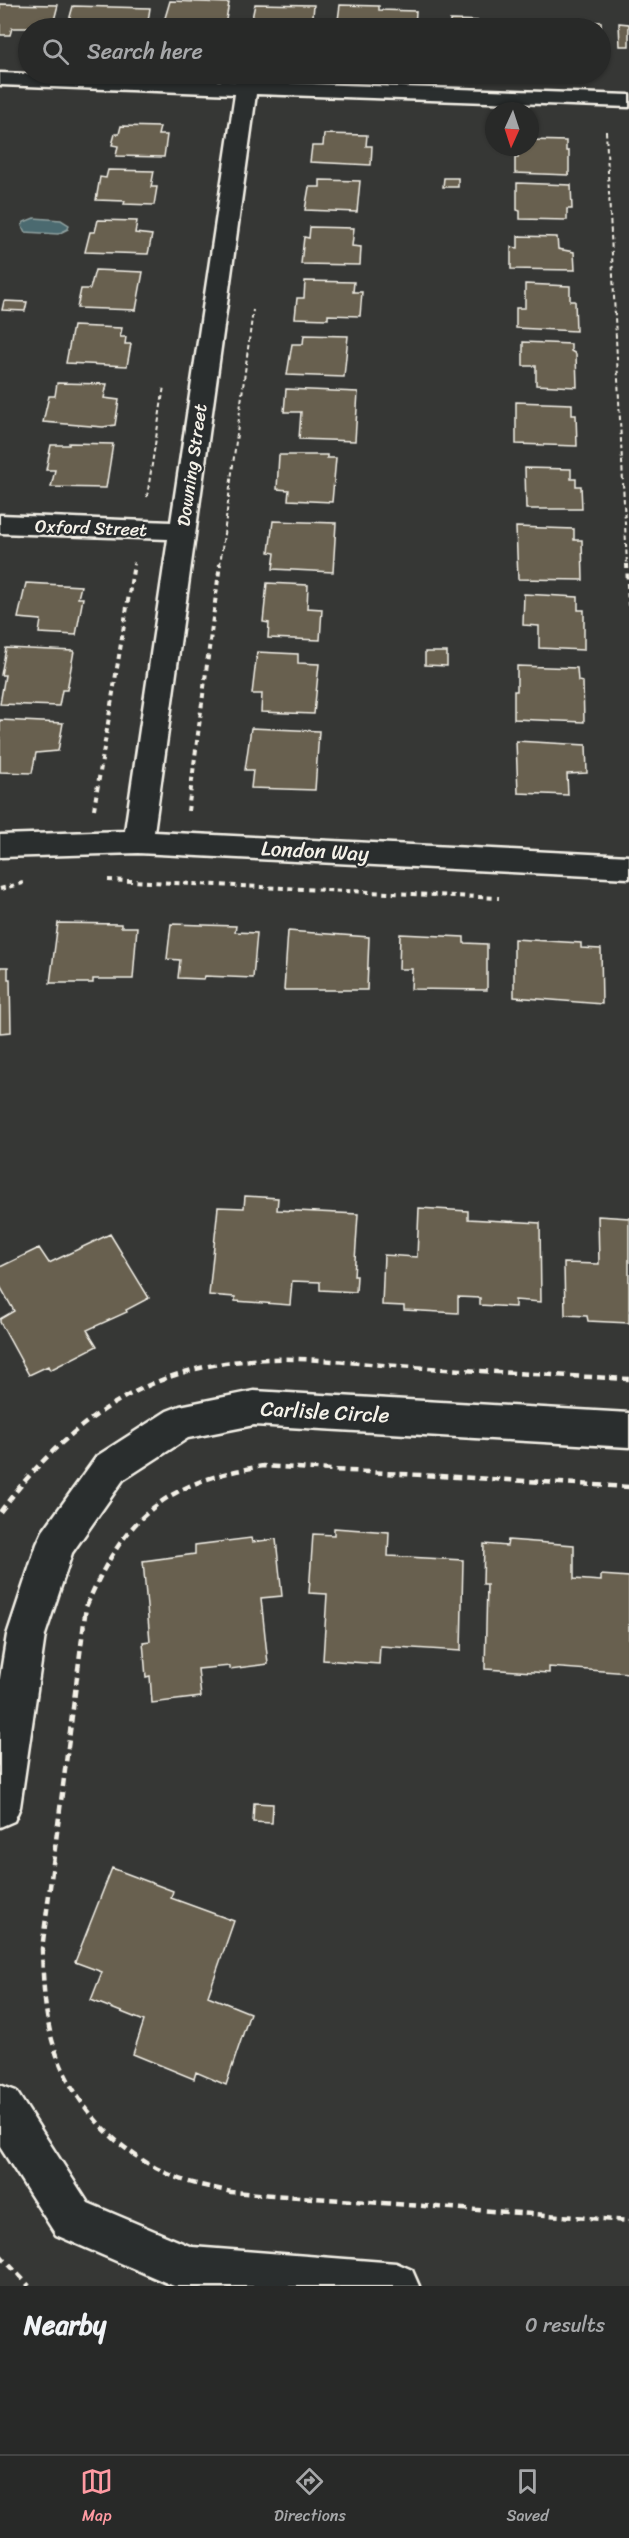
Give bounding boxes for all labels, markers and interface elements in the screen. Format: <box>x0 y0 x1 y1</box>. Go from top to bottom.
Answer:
search box <box>18 18 611 84</box>
text: Search here <box>87 32 203 71</box>
icon: search <box>39 35 72 68</box>
north arrow <box>485 102 539 156</box>
street label: Downing Street <box>168 402 216 528</box>
street label: Oxford Street <box>34 510 148 546</box>
street label: London Way <box>260 829 370 873</box>
street label: Carlisle Circle <box>260 1390 391 1434</box>
text: Nearby <box>24 2302 106 2348</box>
text: 0 results <box>525 2308 605 2343</box>
tab: Map <box>80 2465 113 2530</box>
tab: Directions <box>274 2465 346 2530</box>
tab: Saved <box>506 2465 549 2530</box>

